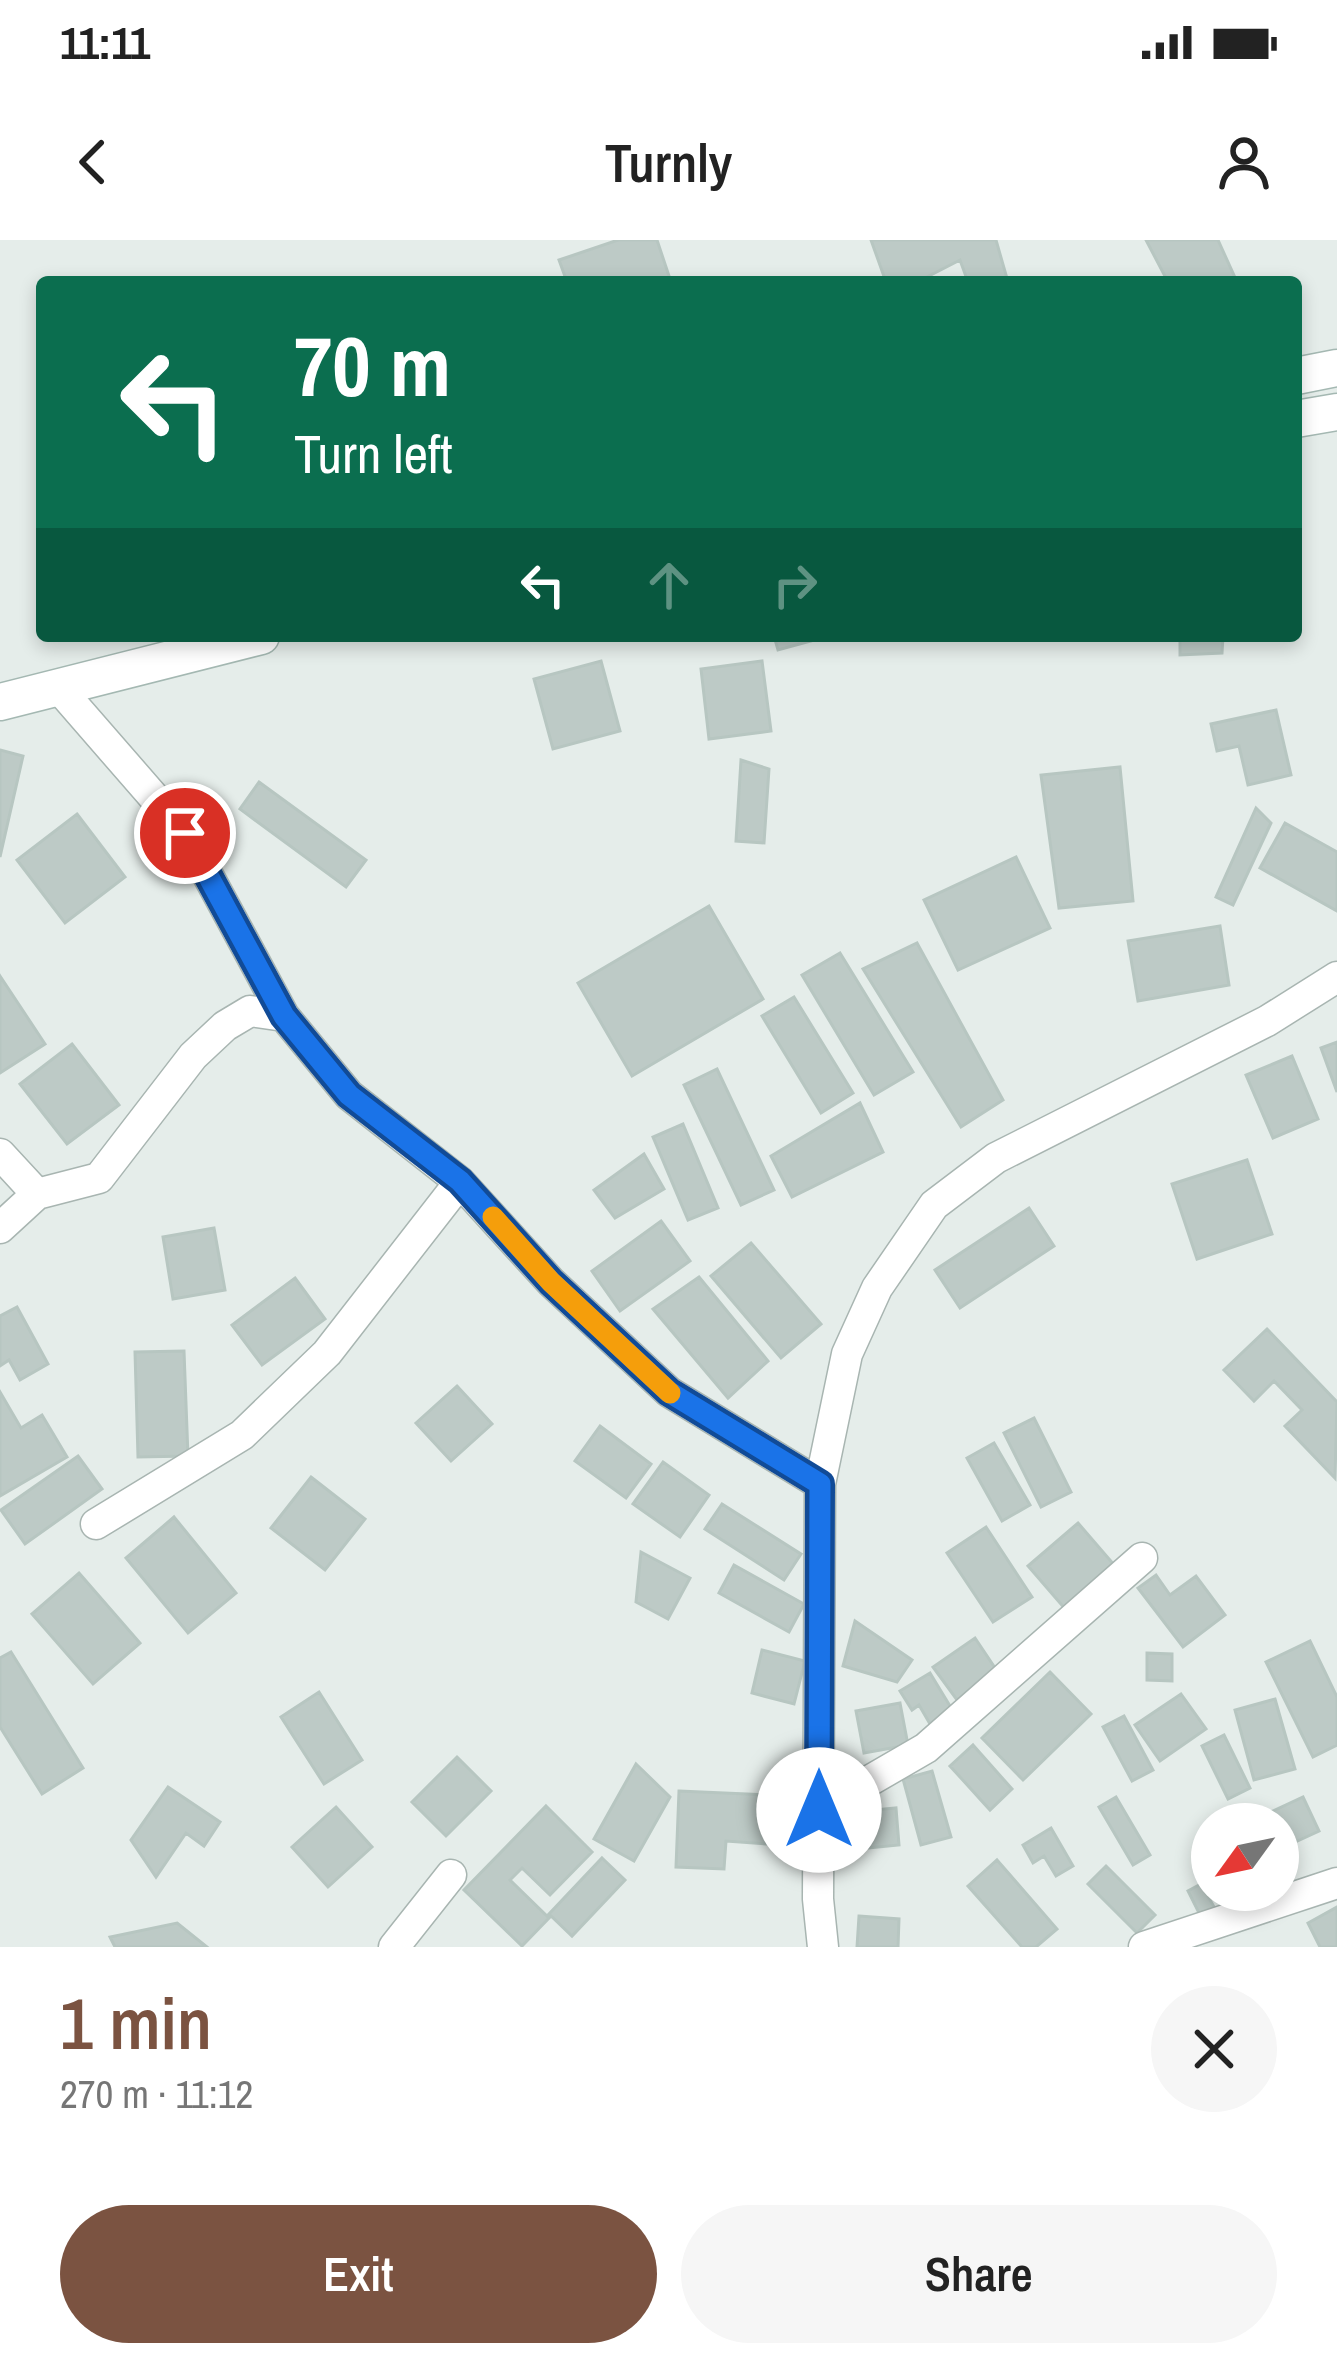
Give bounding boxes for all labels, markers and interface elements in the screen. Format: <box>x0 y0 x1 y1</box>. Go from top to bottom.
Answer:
text: 11:11 <box>60 12 150 73</box>
text: Turnly <box>605 126 732 199</box>
icon: back <box>60 129 126 195</box>
icon: person <box>1211 129 1277 195</box>
text: 70 m <box>294 309 451 422</box>
icon: left <box>96 324 252 480</box>
text: Turn left <box>294 417 453 490</box>
icon: left <box>510 552 576 618</box>
icon: ahead <box>636 552 702 618</box>
icon: right <box>762 552 828 618</box>
pin <box>134 782 236 884</box>
icon: arrive <box>152 800 218 866</box>
position arrow <box>756 1747 882 1873</box>
north arrow <box>1191 1803 1299 1911</box>
map controls <box>1191 1803 1299 1911</box>
text: 1 min <box>60 1974 212 2071</box>
button: close <box>1151 1986 1277 2112</box>
text: 270 m · 11:12 <box>60 2068 253 2120</box>
button: Exit <box>60 2205 657 2343</box>
button: Share <box>681 2205 1277 2343</box>

